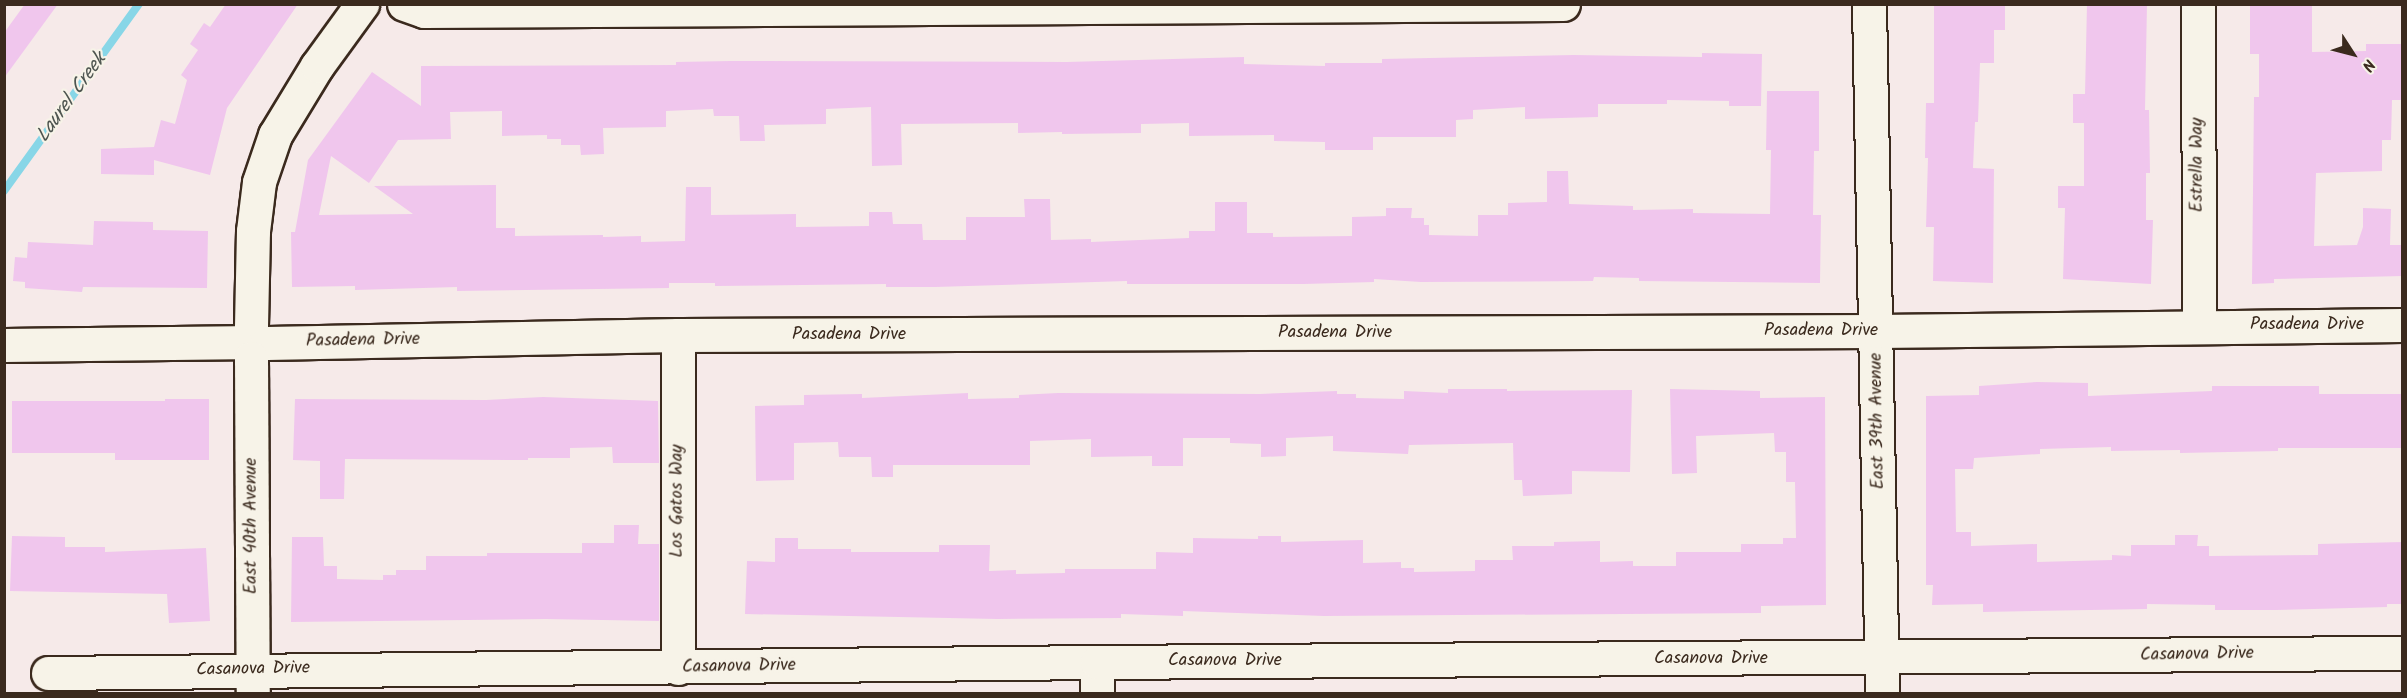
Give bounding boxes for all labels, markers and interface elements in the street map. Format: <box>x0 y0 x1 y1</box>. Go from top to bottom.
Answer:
north arrow <box>2323 24 2383 84</box>
water label: Laurel Creek <box>32 49 112 147</box>
text: N <box>2355 53 2381 76</box>
street label: Estrella Way <box>2187 118 2209 212</box>
street label: Pasadena Drive <box>2250 314 2364 336</box>
street label: Pasadena Drive <box>1764 320 1878 342</box>
street label: Pasadena Drive <box>1278 322 1392 344</box>
street label: Pasadena Drive <box>792 324 906 346</box>
street label: Pasadena Drive <box>306 329 420 353</box>
street label: East 39th Avenue <box>1866 352 1890 490</box>
street label: Los Gatos Way <box>667 444 689 558</box>
street label: East 40th Avenue <box>241 458 263 594</box>
street label: Casanova Drive <box>2140 643 2254 667</box>
street label: Casanova Drive <box>1654 648 1768 670</box>
street label: Casanova Drive <box>1168 650 1282 672</box>
street label: Casanova Drive <box>682 655 796 679</box>
street label: Casanova Drive <box>196 658 310 682</box>

